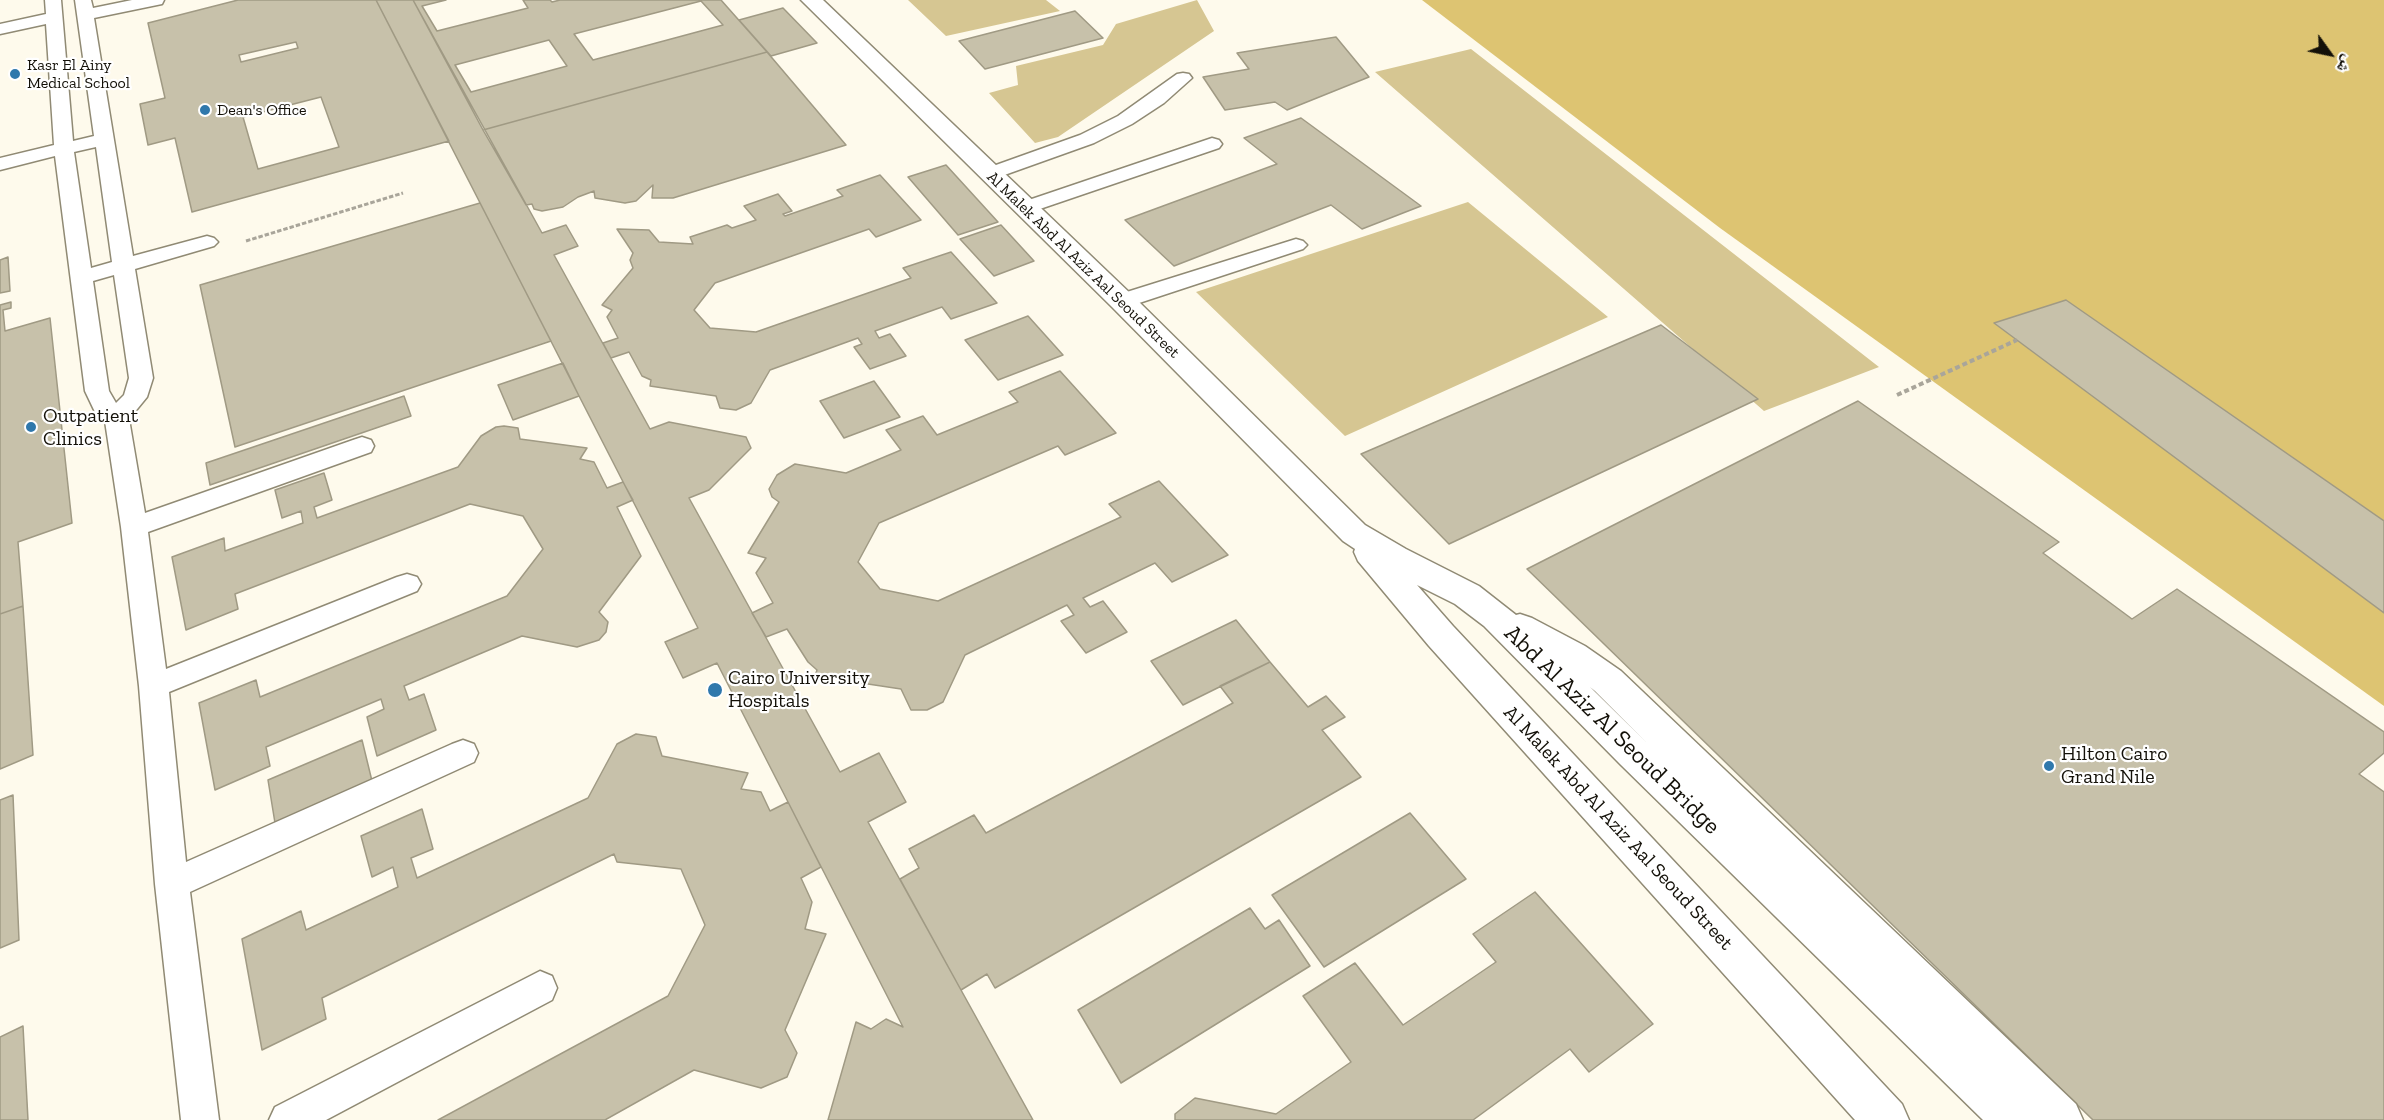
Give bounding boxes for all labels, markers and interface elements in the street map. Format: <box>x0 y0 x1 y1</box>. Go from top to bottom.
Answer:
north arrow <box>2300 24 2360 84</box>
text: ش <box>2333 52 2358 76</box>
place label: Kasr El Ainy Medical School <box>27 55 130 93</box>
marker: Kasr El Ainy Medical School <box>8 67 22 81</box>
place label: Dean's Office <box>217 100 307 120</box>
marker: Dean's Office <box>198 103 212 117</box>
street label: Al Malek Abd Al Aziz Aal Seoud Street <box>983 168 1183 362</box>
place label: Outpatient Clinics <box>43 404 138 451</box>
marker: Outpatient Clinics <box>24 420 38 434</box>
street label: Abd Al Aziz Al Seoud Bridge <box>1498 619 1726 841</box>
place label: Cairo University Hospitals <box>728 666 870 713</box>
marker: Cairo University Hospitals <box>706 681 724 699</box>
street label: Al Malek Abd Al Aziz Aal Seoud Street <box>1498 701 1738 955</box>
place label: Hilton Cairo Grand Nile <box>2061 742 2168 789</box>
marker: Hilton Cairo Grand Nile <box>2042 759 2056 773</box>

